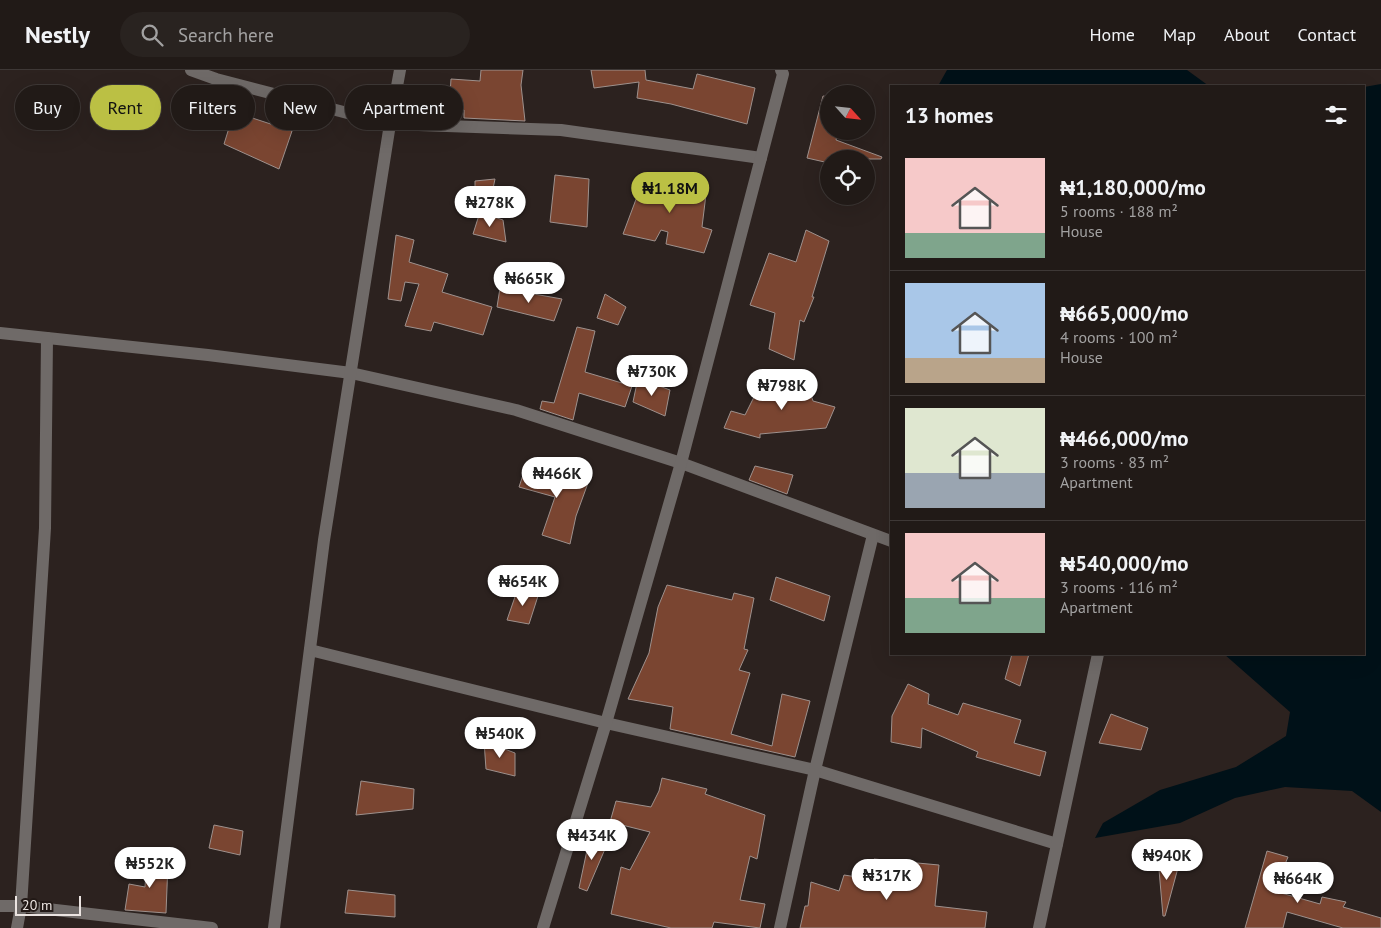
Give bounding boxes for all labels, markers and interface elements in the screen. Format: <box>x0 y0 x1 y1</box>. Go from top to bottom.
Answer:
search box <box>120 12 470 57</box>
text: Nestly <box>25 19 90 50</box>
icon: search <box>138 21 166 49</box>
text: Search here <box>178 23 274 47</box>
text: Home <box>1089 23 1135 46</box>
text: Map <box>1163 23 1196 46</box>
text: About <box>1224 23 1270 46</box>
text: Contact <box>1298 23 1356 46</box>
chip: Buy <box>15 85 80 130</box>
chip: Rent <box>90 85 161 130</box>
chip: Filters <box>171 85 255 130</box>
chip: New <box>265 85 335 130</box>
chip: Apartment <box>345 85 463 130</box>
north arrow <box>820 85 875 140</box>
map controls <box>820 85 875 205</box>
icon: filters <box>1322 101 1350 129</box>
text: 13 homes <box>905 102 993 129</box>
button: locate <box>820 150 875 205</box>
pin: ₦1.18M <box>629 172 711 214</box>
text: ₦1,180,000/mo <box>1060 174 1206 201</box>
text: ₦1.18M <box>642 178 698 198</box>
icon: home <box>945 178 1005 238</box>
pin: ₦278K <box>455 186 525 228</box>
text: ₦278K <box>466 192 514 212</box>
text: 5 rooms · 188 m² <box>1060 201 1178 221</box>
text: House <box>1060 221 1103 241</box>
pin: ₦665K <box>494 262 564 304</box>
text: ₦665K <box>505 268 553 288</box>
text: ₦665,000/mo <box>1060 300 1189 327</box>
icon: home <box>945 303 1005 363</box>
text: 4 rooms · 100 m² <box>1060 327 1178 347</box>
text: House <box>1060 347 1103 367</box>
pin: ₦730K <box>617 354 687 397</box>
text: ₦730K <box>628 361 676 381</box>
pin: ₦798K <box>747 368 817 411</box>
text: ₦798K <box>758 375 806 395</box>
text: ₦466,000/mo <box>1060 425 1189 452</box>
icon: home <box>945 428 1005 488</box>
text: 3 rooms · 83 m² <box>1060 452 1169 472</box>
pin: ₦466K <box>522 456 592 499</box>
text: ₦466K <box>533 463 581 483</box>
text: Apartment <box>1060 472 1133 492</box>
text: ₦540,000/mo <box>1060 550 1189 577</box>
icon: home <box>945 553 1005 613</box>
pin: ₦654K <box>488 564 558 607</box>
text: ₦654K <box>499 571 547 591</box>
text: 3 rooms · 116 m² <box>1060 577 1178 597</box>
text: Apartment <box>1060 597 1133 617</box>
pin: ₦540K <box>465 716 535 759</box>
text: ₦540K <box>476 723 524 743</box>
pin: ₦434K <box>557 818 627 861</box>
text: ₦434K <box>568 825 616 845</box>
pin: ₦940K <box>1132 838 1202 881</box>
text: ₦940K <box>1143 845 1191 865</box>
pin: ₦552K <box>115 846 185 889</box>
text: ₦552K <box>126 853 174 873</box>
pin: ₦317K <box>852 858 922 901</box>
pin: ₦664K <box>1263 862 1333 904</box>
text: ₦317K <box>863 865 911 885</box>
text: ₦664K <box>1274 868 1322 888</box>
scale bar <box>15 893 81 916</box>
text: 20 m <box>22 896 52 914</box>

